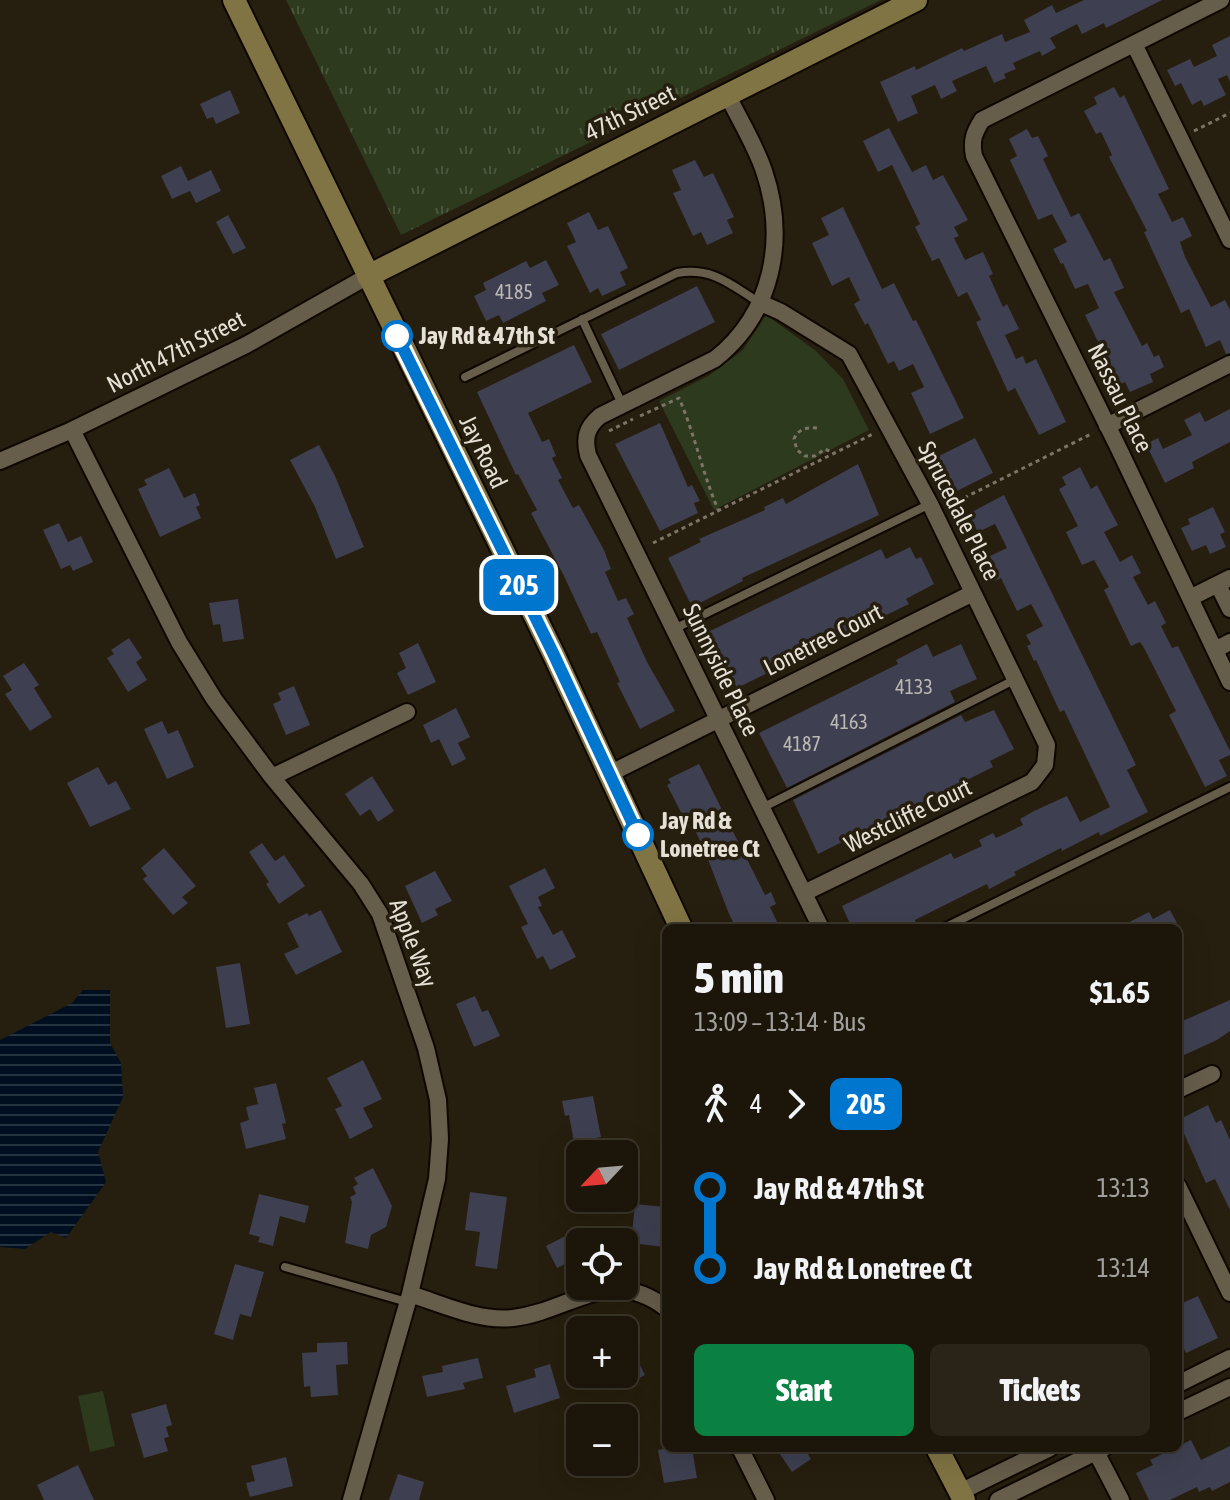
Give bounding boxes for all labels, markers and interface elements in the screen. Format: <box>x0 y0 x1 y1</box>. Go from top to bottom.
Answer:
street label: 47th Street <box>580 79 679 146</box>
house number: 4185 <box>495 280 533 303</box>
street label: North 47th Street <box>102 305 249 398</box>
marker: Jay Rd & 47th St <box>382 321 412 351</box>
place label: Jay Rd & 47th St <box>418 322 555 349</box>
street label: Nassau Place <box>1083 339 1158 456</box>
street label: Jay Road <box>454 411 513 493</box>
street label: Sprucedale Place <box>913 437 1006 584</box>
line badge: 205 <box>473 559 565 611</box>
text: 205 <box>499 569 539 601</box>
street label: Lonetree Court <box>759 598 887 681</box>
street label: Sunnyside Place <box>678 599 765 740</box>
house number: 4133 <box>895 675 933 698</box>
house number: 4163 <box>830 710 868 733</box>
house number: 4187 <box>783 732 821 755</box>
street label: Westcliffe Court <box>840 773 976 858</box>
place label: Jay Rd & Lonetree Ct <box>659 807 760 862</box>
marker: Jay Rd & Lonetree Ct <box>623 820 653 850</box>
street label: Apple Way <box>384 895 443 991</box>
text: 5 min <box>694 952 784 1002</box>
text: $1.65 <box>1090 975 1150 1009</box>
text: 13:09 – 13:14 · Bus <box>694 1007 866 1037</box>
icon: walk <box>694 1082 738 1126</box>
icon: forward <box>774 1082 818 1126</box>
text: 205 <box>846 1088 886 1120</box>
text: 4 <box>750 1089 762 1119</box>
north arrow <box>566 1140 638 1212</box>
map controls <box>566 1140 638 1476</box>
text: Jay Rd & 47th St <box>754 1171 924 1205</box>
text: 13:13 <box>1096 1173 1150 1203</box>
button: locate <box>566 1228 638 1300</box>
text: Jay Rd & Lonetree Ct <box>754 1251 972 1285</box>
text: 13:14 <box>1096 1253 1150 1283</box>
button: + <box>566 1316 638 1388</box>
button: Start <box>694 1344 914 1436</box>
button: Tickets <box>930 1344 1150 1436</box>
button: − <box>566 1404 638 1476</box>

